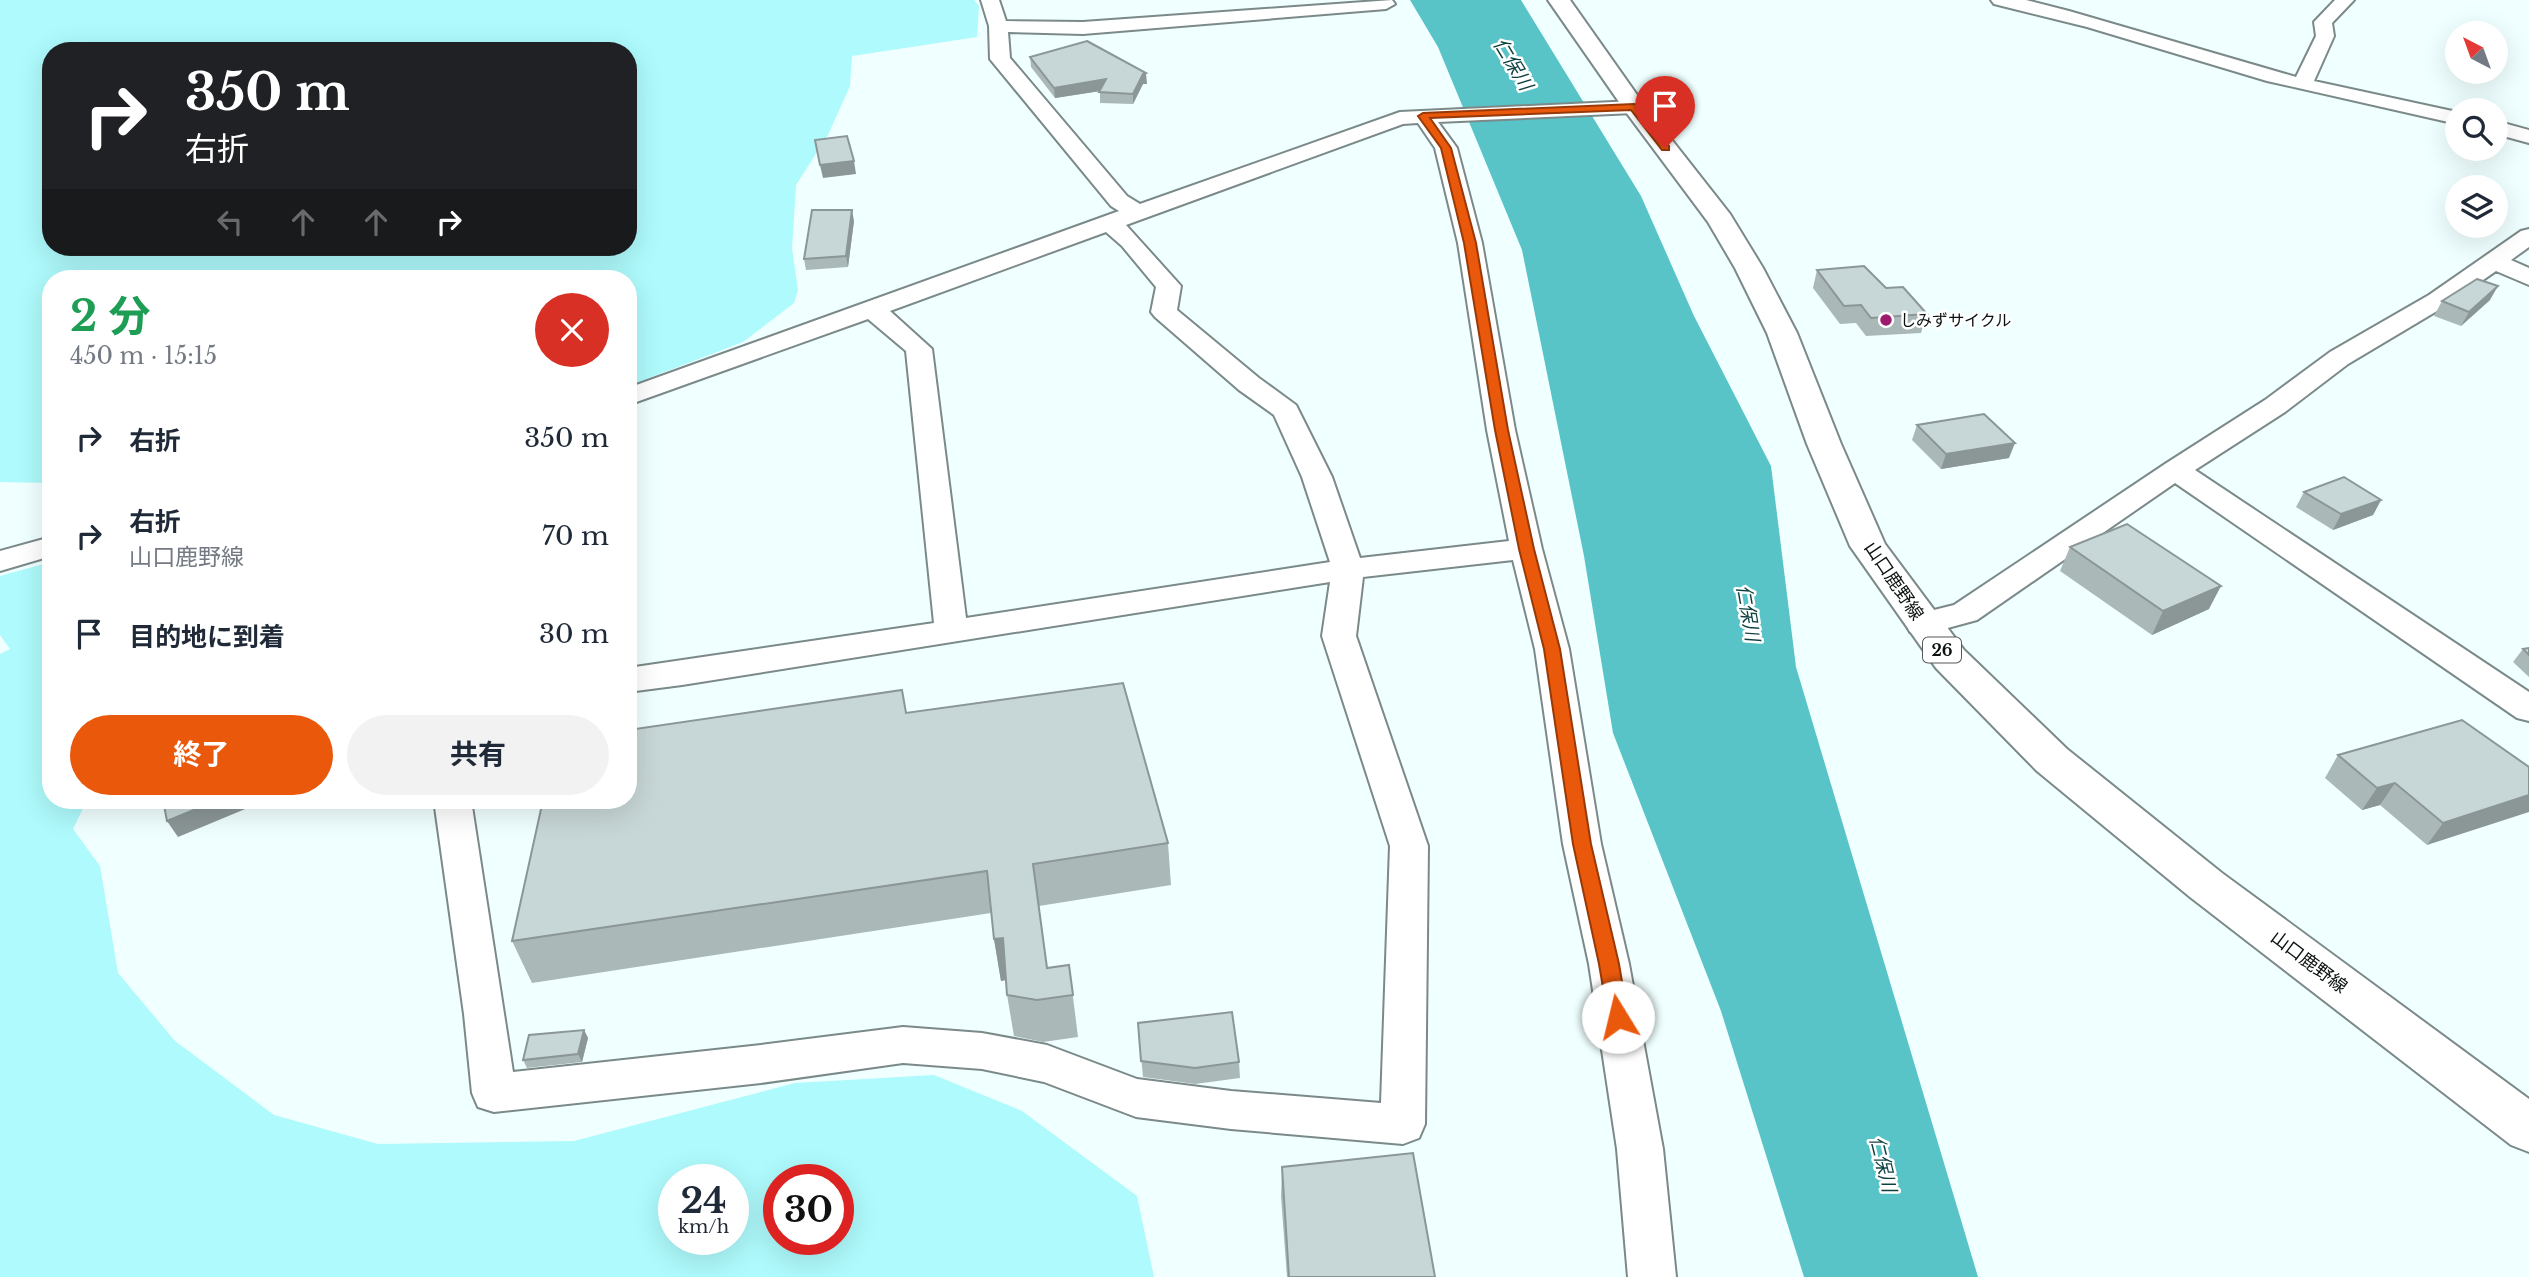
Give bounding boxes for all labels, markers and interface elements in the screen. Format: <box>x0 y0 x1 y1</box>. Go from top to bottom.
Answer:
north arrow <box>2445 21 2508 84</box>
map controls <box>2445 21 2508 238</box>
water label: 仁保川 <box>1488 34 1539 96</box>
text: 350 m <box>185 62 350 123</box>
icon: right <box>70 70 161 161</box>
pin <box>1635 76 1695 148</box>
icon: arrive <box>1646 87 1684 125</box>
button: search <box>2445 98 2508 161</box>
text: 右折 <box>185 129 249 169</box>
button: layers <box>2445 175 2508 238</box>
icon: left <box>211 203 249 241</box>
icon: ahead <box>284 203 322 241</box>
icon: ahead <box>357 203 395 241</box>
icon: right <box>430 203 468 241</box>
text: 2 分 <box>70 290 151 342</box>
button: close <box>535 293 609 367</box>
place label: しみずサイクル <box>1900 310 2011 330</box>
marker: しみずサイクル <box>1878 312 1894 328</box>
text: 450 m · 15:15 <box>70 342 217 370</box>
icon: right <box>70 419 108 457</box>
text: 350 m <box>524 422 609 454</box>
text: 右折 <box>129 425 181 457</box>
text: 右折 <box>129 506 181 538</box>
icon: right <box>70 517 108 555</box>
text: 70 m <box>542 520 609 552</box>
street label: 山口鹿野線 <box>1860 538 1928 624</box>
text: 山口鹿野線 <box>129 543 244 571</box>
water label: 仁保川 <box>1732 583 1765 645</box>
icon: arrive <box>70 615 108 653</box>
text: 30 m <box>539 618 609 650</box>
text: 目的地に到着 <box>129 621 285 653</box>
road number: 26 <box>1923 638 1961 663</box>
button: 終了 <box>70 715 333 795</box>
button: 共有 <box>347 715 609 795</box>
street label: 山口鹿野線 <box>2266 926 2352 998</box>
position arrow <box>1581 980 1655 1054</box>
water label: 仁保川 <box>1865 1134 1902 1196</box>
speed limit sign: 30 <box>763 1164 854 1255</box>
text: 24 <box>680 1179 727 1222</box>
text: km/h <box>678 1216 729 1238</box>

